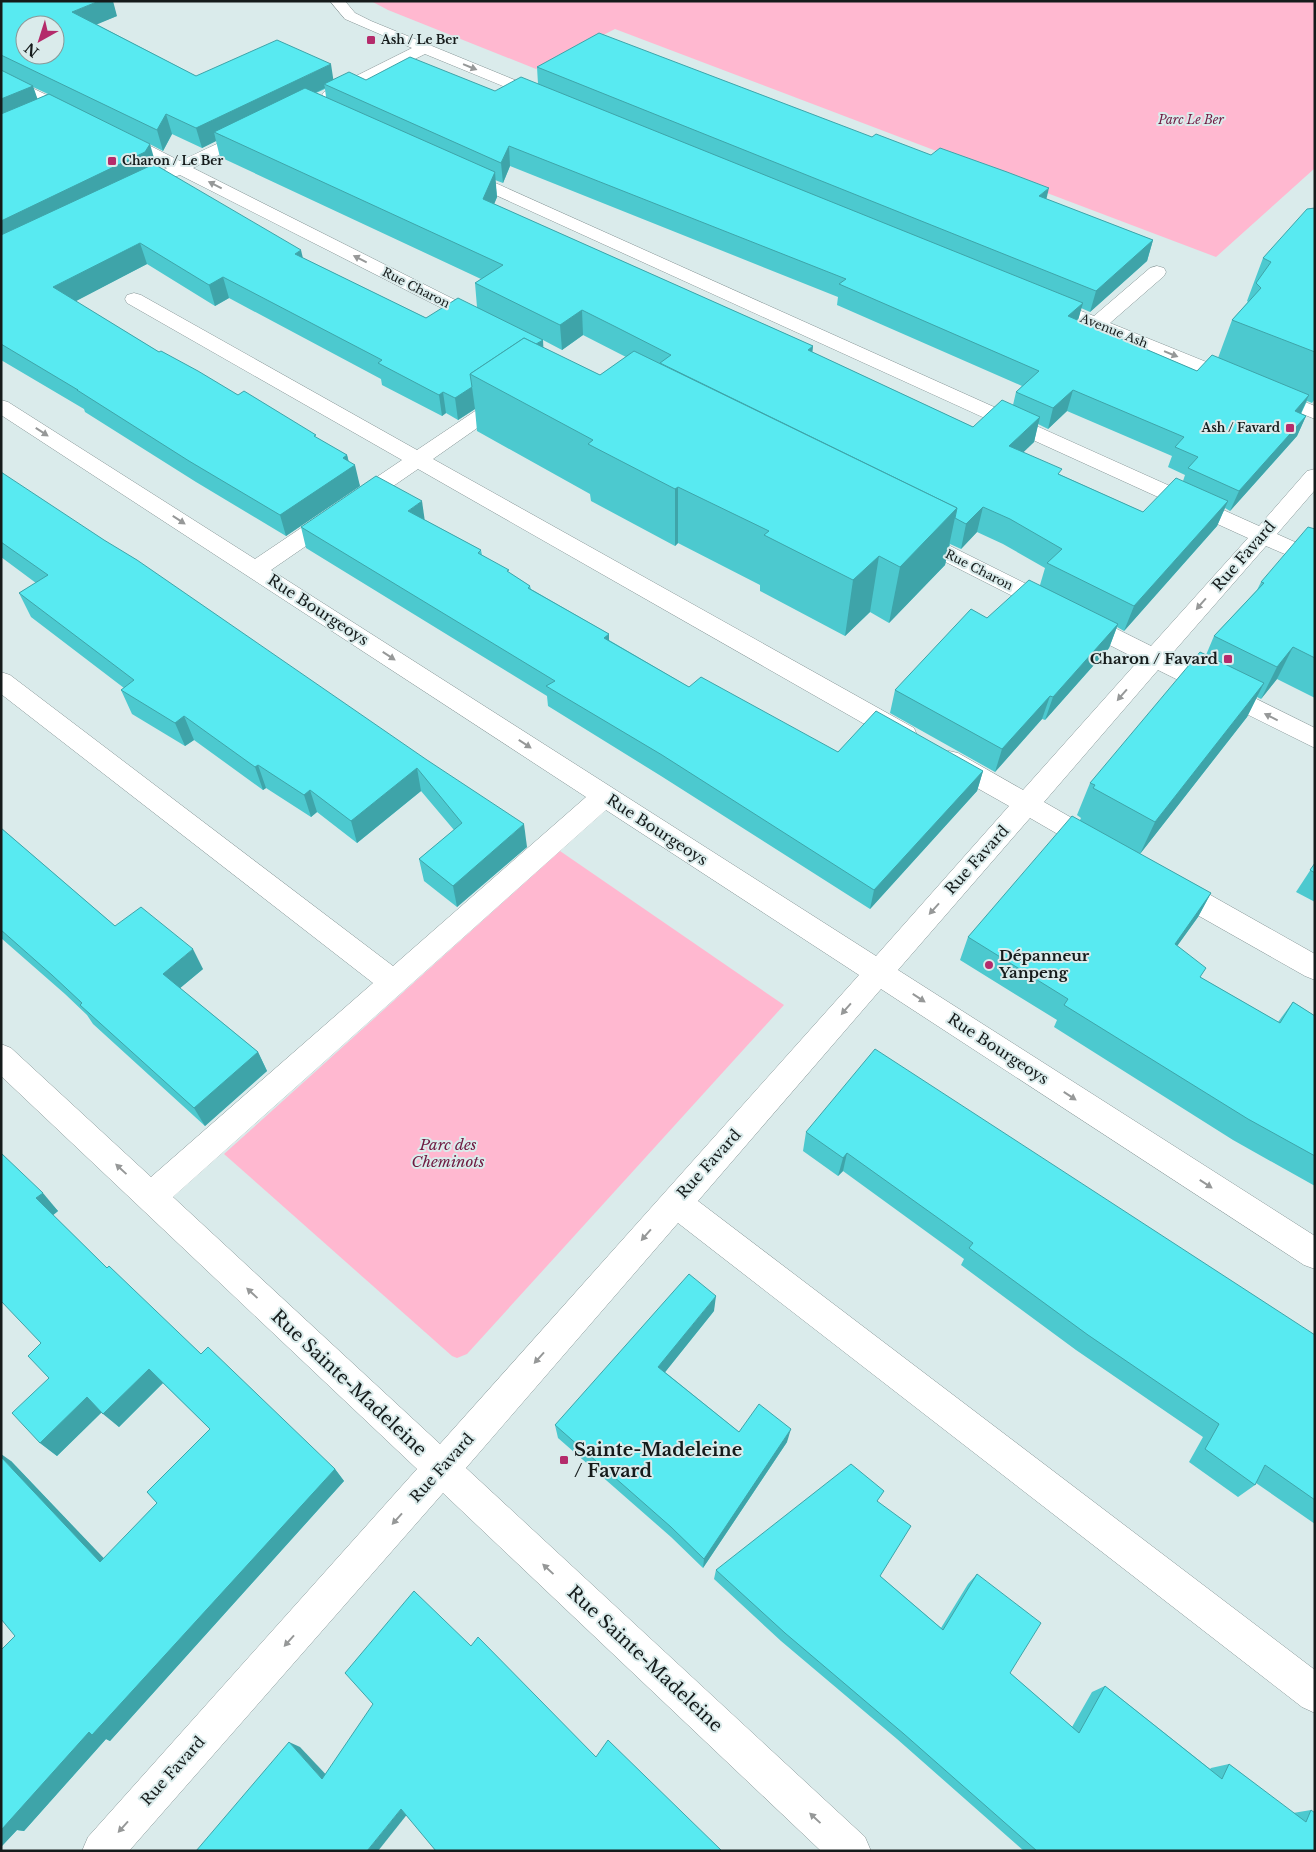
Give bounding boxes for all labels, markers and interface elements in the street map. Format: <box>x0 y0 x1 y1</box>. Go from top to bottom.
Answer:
north arrow <box>15 15 65 65</box>
place label: Ash / Le Ber <box>380 32 458 47</box>
marker: Ash / Le Ber <box>365 34 377 46</box>
text: N <box>21 39 43 61</box>
one-way arrow <box>463 63 477 71</box>
park label: Parc Le Ber <box>1157 112 1224 127</box>
place label: Charon / Le Ber <box>122 153 223 168</box>
marker: Charon / Le Ber <box>106 155 118 167</box>
one-way arrow <box>208 181 222 189</box>
one-way arrow <box>353 255 367 263</box>
street label: Rue Charon <box>380 264 453 311</box>
street label: Avenue Ash <box>1077 310 1150 351</box>
one-way arrow <box>1164 351 1178 359</box>
place label: Ash / Favard <box>1201 420 1281 435</box>
marker: Ash / Favard <box>1284 422 1296 434</box>
one-way arrow <box>36 427 49 437</box>
one-way arrow <box>172 516 185 525</box>
street label: Rue Favard <box>1208 517 1279 595</box>
street label: Rue Charon <box>943 546 1016 593</box>
street label: Rue Bourgeoys <box>264 570 372 649</box>
one-way arrow <box>1196 598 1207 611</box>
place label: Charon / Favard <box>1090 649 1219 668</box>
one-way arrow <box>382 651 395 661</box>
marker: Charon / Favard <box>1222 653 1234 665</box>
one-way arrow <box>1117 689 1128 701</box>
one-way arrow <box>1264 713 1278 721</box>
one-way arrow <box>518 740 532 749</box>
street label: Rue Bourgeoys <box>603 790 711 869</box>
street label: Rue Favard <box>941 821 1013 898</box>
one-way arrow <box>928 902 940 914</box>
place label: Dépanneur Yanpeng <box>998 946 1090 982</box>
marker: Dépanneur Yanpeng <box>983 959 995 971</box>
one-way arrow <box>912 993 925 1003</box>
one-way arrow <box>840 1002 852 1014</box>
street label: Rue Bourgeoys <box>944 1009 1052 1088</box>
one-way arrow <box>1063 1091 1077 1100</box>
street label: Rue Favard <box>673 1125 745 1202</box>
park label: Parc des Cheminots <box>412 1135 485 1171</box>
one-way arrow <box>116 1163 128 1175</box>
one-way arrow <box>1200 1179 1213 1189</box>
one-way arrow <box>640 1229 652 1241</box>
one-way arrow <box>247 1287 259 1299</box>
street label: Rue Sainte-Madeleine <box>267 1305 431 1461</box>
one-way arrow <box>533 1351 545 1363</box>
street label: Rue Favard <box>406 1429 478 1506</box>
place label: Sainte-Madeleine / Favard <box>574 1439 742 1482</box>
marker: Sainte-Madeleine / Favard <box>558 1454 570 1466</box>
one-way arrow <box>391 1513 403 1525</box>
one-way arrow <box>542 1563 554 1575</box>
street label: Rue Sainte-Madeleine <box>563 1581 727 1737</box>
one-way arrow <box>283 1634 295 1646</box>
street label: Rue Favard <box>137 1732 209 1809</box>
one-way arrow <box>810 1812 822 1824</box>
one-way arrow <box>117 1821 129 1833</box>

